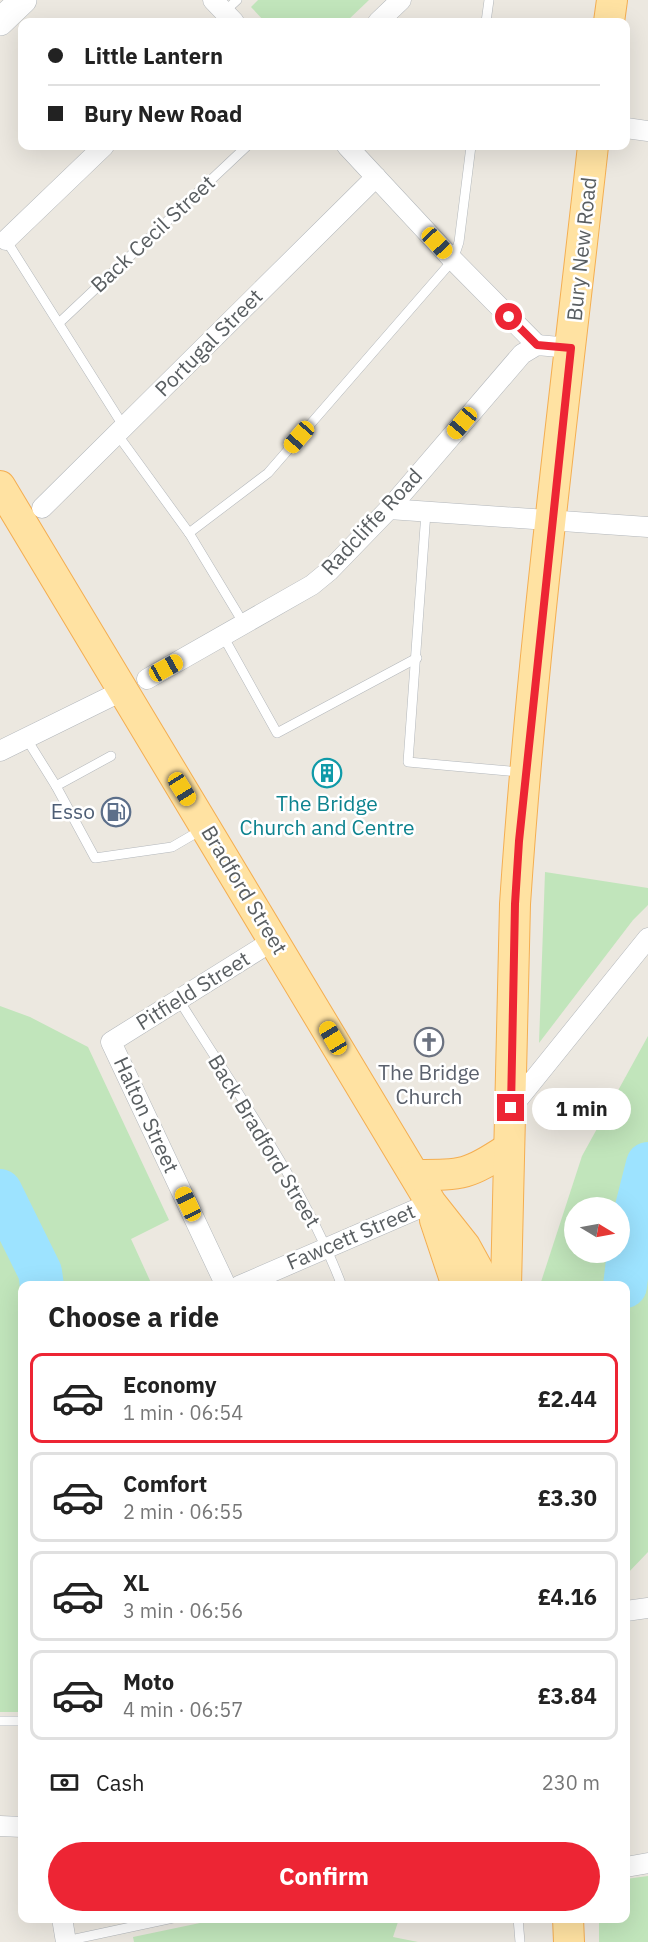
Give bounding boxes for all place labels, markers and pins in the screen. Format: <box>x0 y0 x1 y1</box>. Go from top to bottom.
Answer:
building icon: The Bridge Church and Centre <box>311 757 343 789</box>
place label: The Bridge Church and Centre <box>239 789 415 841</box>
fuel station icon: Esso <box>100 796 132 828</box>
place label: Esso <box>51 797 95 825</box>
church icon: The Bridge Church <box>413 1026 445 1058</box>
place label: The Bridge Church <box>378 1058 480 1110</box>

